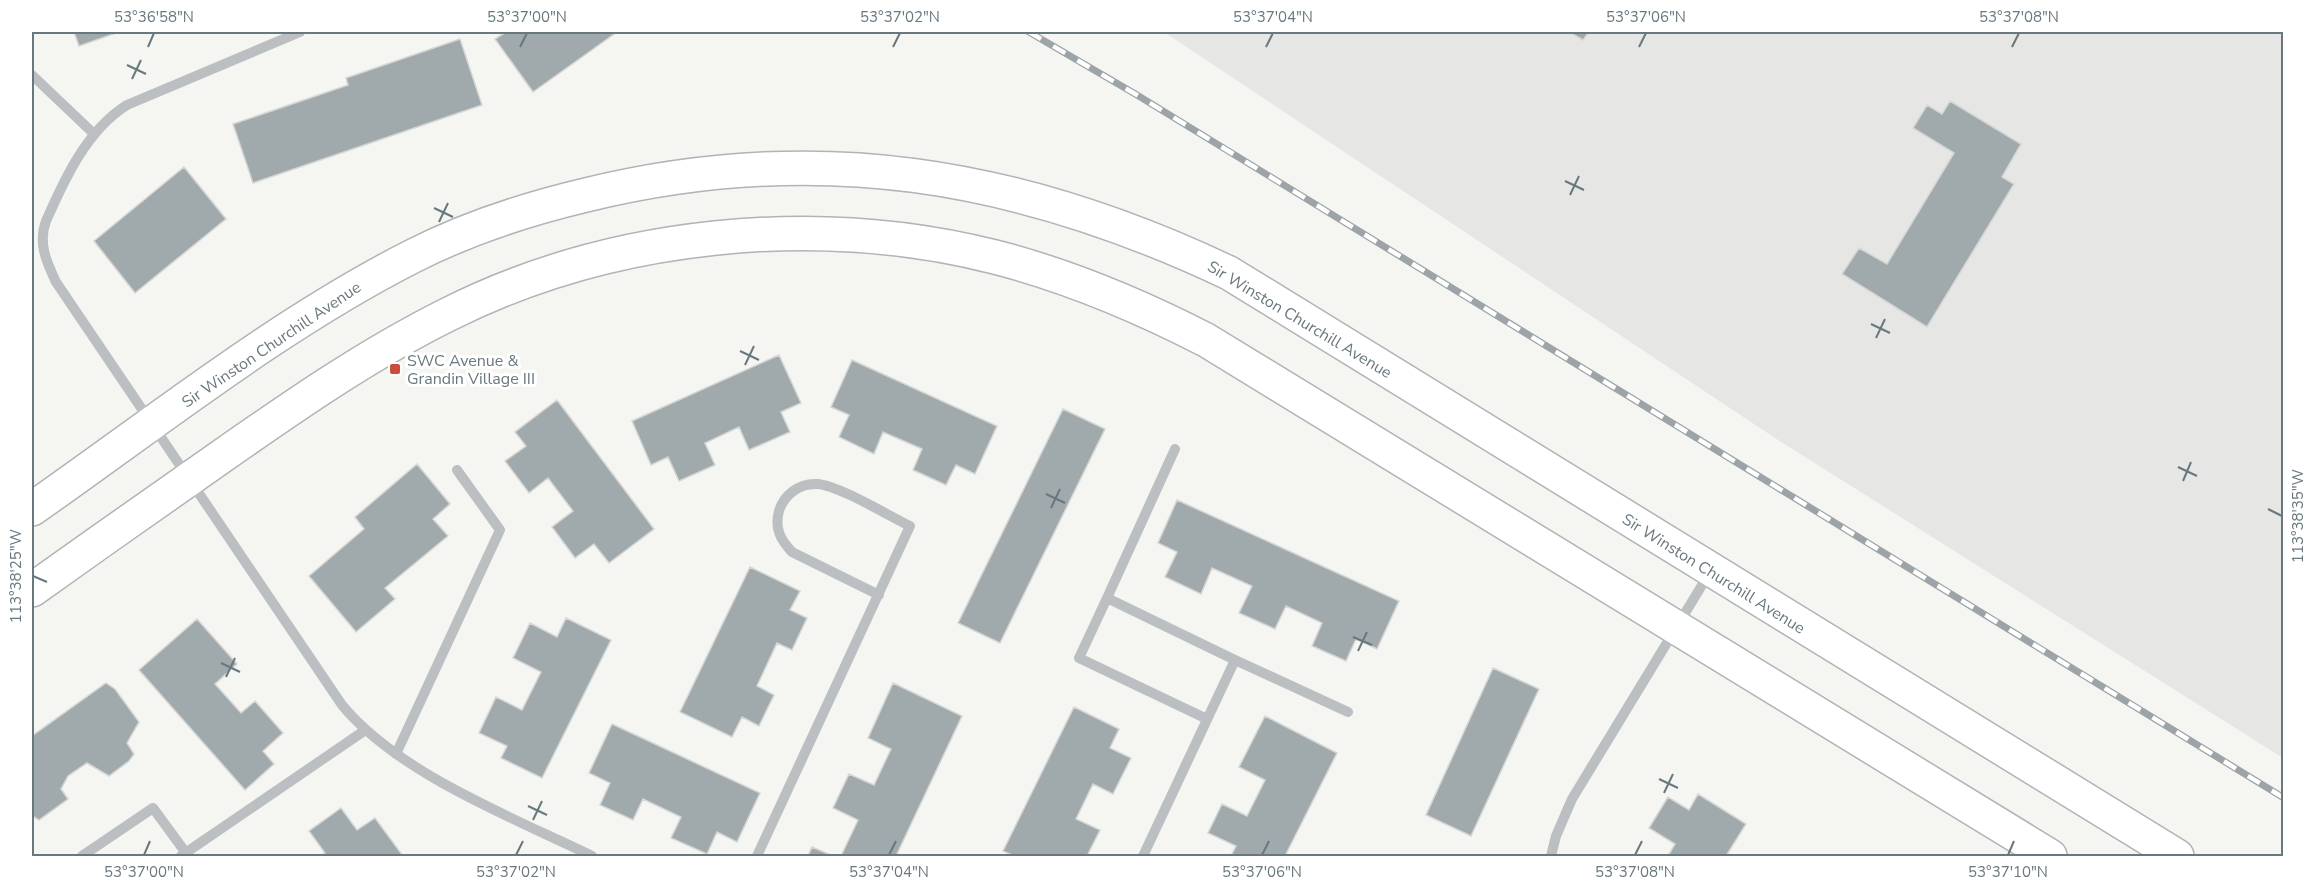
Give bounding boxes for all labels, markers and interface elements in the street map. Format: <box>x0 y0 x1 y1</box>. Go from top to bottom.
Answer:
text: 53°36'58"N <box>114 7 194 27</box>
text: 53°37'00"N <box>487 7 567 27</box>
text: 53°37'02"N <box>860 7 940 27</box>
text: 53°37'04"N <box>1233 7 1313 27</box>
text: 53°37'06"N <box>1606 7 1686 27</box>
text: 53°37'08"N <box>1979 7 2059 27</box>
street label: Sir Winston Churchill Avenue <box>1203 256 1396 384</box>
street label: Sir Winston Churchill Avenue <box>178 277 365 413</box>
place label: SWC Avenue & Grandin Village III <box>407 350 535 390</box>
marker: SWC Avenue & Grandin Village III <box>388 362 402 376</box>
text: 113°38'35"W <box>2288 468 2308 563</box>
street label: Sir Winston Churchill Avenue <box>1618 508 1809 639</box>
text: 113°38'25"W <box>6 528 26 623</box>
text: 53°37'00"N <box>104 862 184 882</box>
text: 53°37'02"N <box>476 862 556 882</box>
text: 53°37'04"N <box>849 862 929 882</box>
text: 53°37'06"N <box>1222 862 1302 882</box>
text: 53°37'08"N <box>1595 862 1675 882</box>
text: 53°37'10"N <box>1968 862 2048 882</box>

